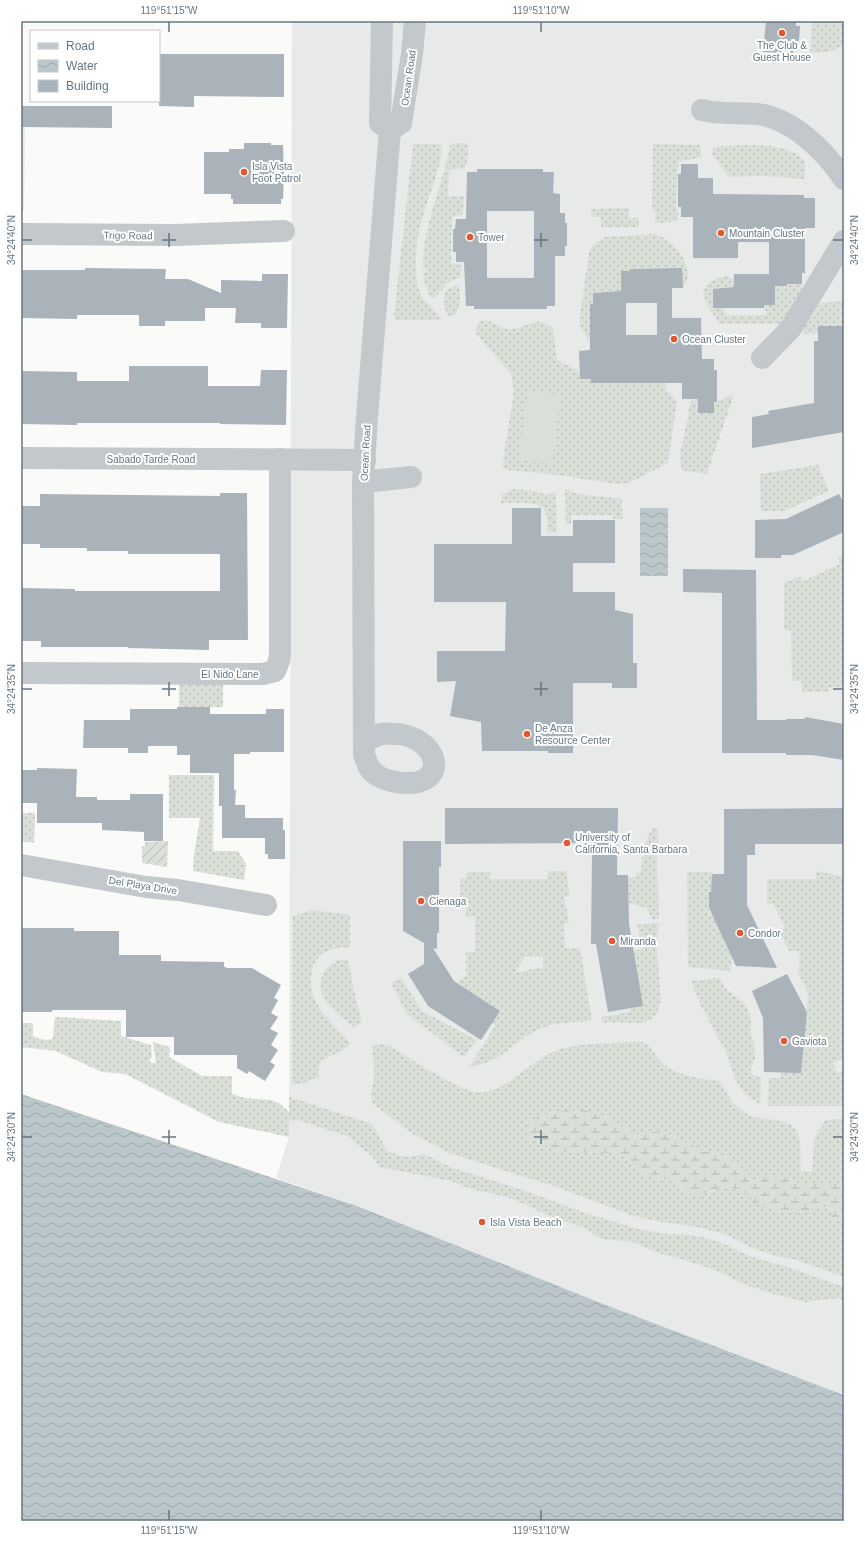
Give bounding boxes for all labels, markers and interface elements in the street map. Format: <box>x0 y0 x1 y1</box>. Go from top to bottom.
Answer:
text: 119°51'15"W <box>140 5 198 16</box>
text: 119°51'10"W <box>512 5 570 16</box>
marker: The Club & Guest House <box>777 28 787 38</box>
legend <box>30 30 160 102</box>
text: Road <box>66 39 95 53</box>
place label: The Club & Guest House <box>753 40 812 63</box>
street label: Ocean Road <box>399 49 418 107</box>
text: Water <box>66 59 98 73</box>
text: Building <box>66 79 109 93</box>
place label: Isla Vista Foot Patrol <box>252 161 301 184</box>
marker: Isla Vista Foot Patrol <box>239 167 249 177</box>
text: 34°24'40"N <box>6 215 17 265</box>
text: 34°24'40"N <box>849 215 860 265</box>
marker: Mountain Cluster <box>716 228 726 238</box>
place label: Mountain Cluster <box>729 228 805 239</box>
street label: Trigo Road <box>103 230 153 241</box>
marker: Tower <box>465 232 475 242</box>
place label: Tower <box>478 232 505 243</box>
marker: Ocean Cluster <box>669 334 679 344</box>
place label: Ocean Cluster <box>682 334 747 345</box>
street label: Ocean Road <box>359 425 372 481</box>
street label: Sabado Tarde Road <box>107 454 195 465</box>
text: 34°24'35"N <box>6 664 17 714</box>
text: 34°24'35"N <box>849 664 860 714</box>
street label: El Nido Lane <box>201 669 259 680</box>
place label: De Anza Resource Center <box>535 723 611 746</box>
marker: De Anza Resource Center <box>522 729 532 739</box>
place label: University of California, Santa Barbara <box>575 832 688 855</box>
marker: University of California, Santa Barbara <box>562 838 572 848</box>
street label: Del Playa Drive <box>108 875 178 896</box>
marker: Cienaga <box>416 896 426 906</box>
place label: Cienaga <box>429 896 467 907</box>
marker: Condor <box>735 928 745 938</box>
place label: Condor <box>748 928 781 939</box>
marker: Miranda <box>607 936 617 946</box>
place label: Miranda <box>620 936 657 947</box>
marker: Gaviota <box>779 1036 789 1046</box>
place label: Gaviota <box>792 1036 827 1047</box>
text: 34°24'30"N <box>6 1112 17 1162</box>
text: 34°24'30"N <box>849 1112 860 1162</box>
marker: Isla Vista Beach <box>477 1217 487 1227</box>
place label: Isla Vista Beach <box>490 1217 562 1228</box>
text: 119°51'15"W <box>140 1525 198 1536</box>
text: 119°51'10"W <box>512 1525 570 1536</box>

